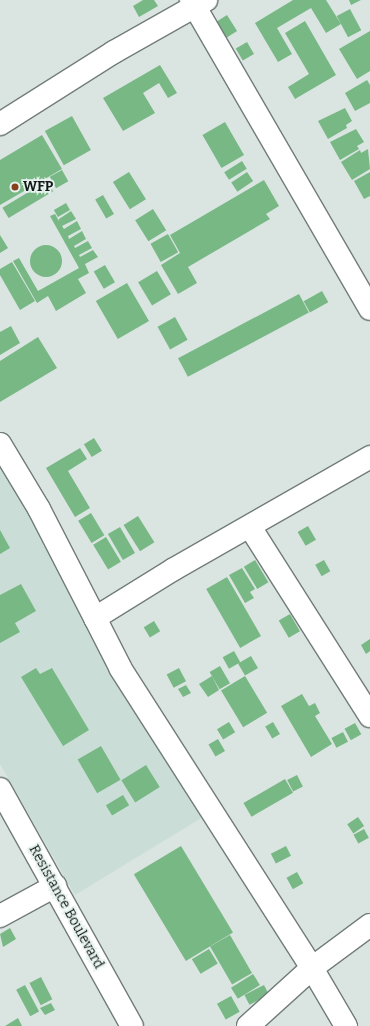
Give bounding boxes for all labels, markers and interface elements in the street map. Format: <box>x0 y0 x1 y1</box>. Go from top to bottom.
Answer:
place label: WFP <box>23 179 53 195</box>
marker: WFP <box>10 182 20 192</box>
street label: Resistance Boulevard <box>25 842 107 972</box>

